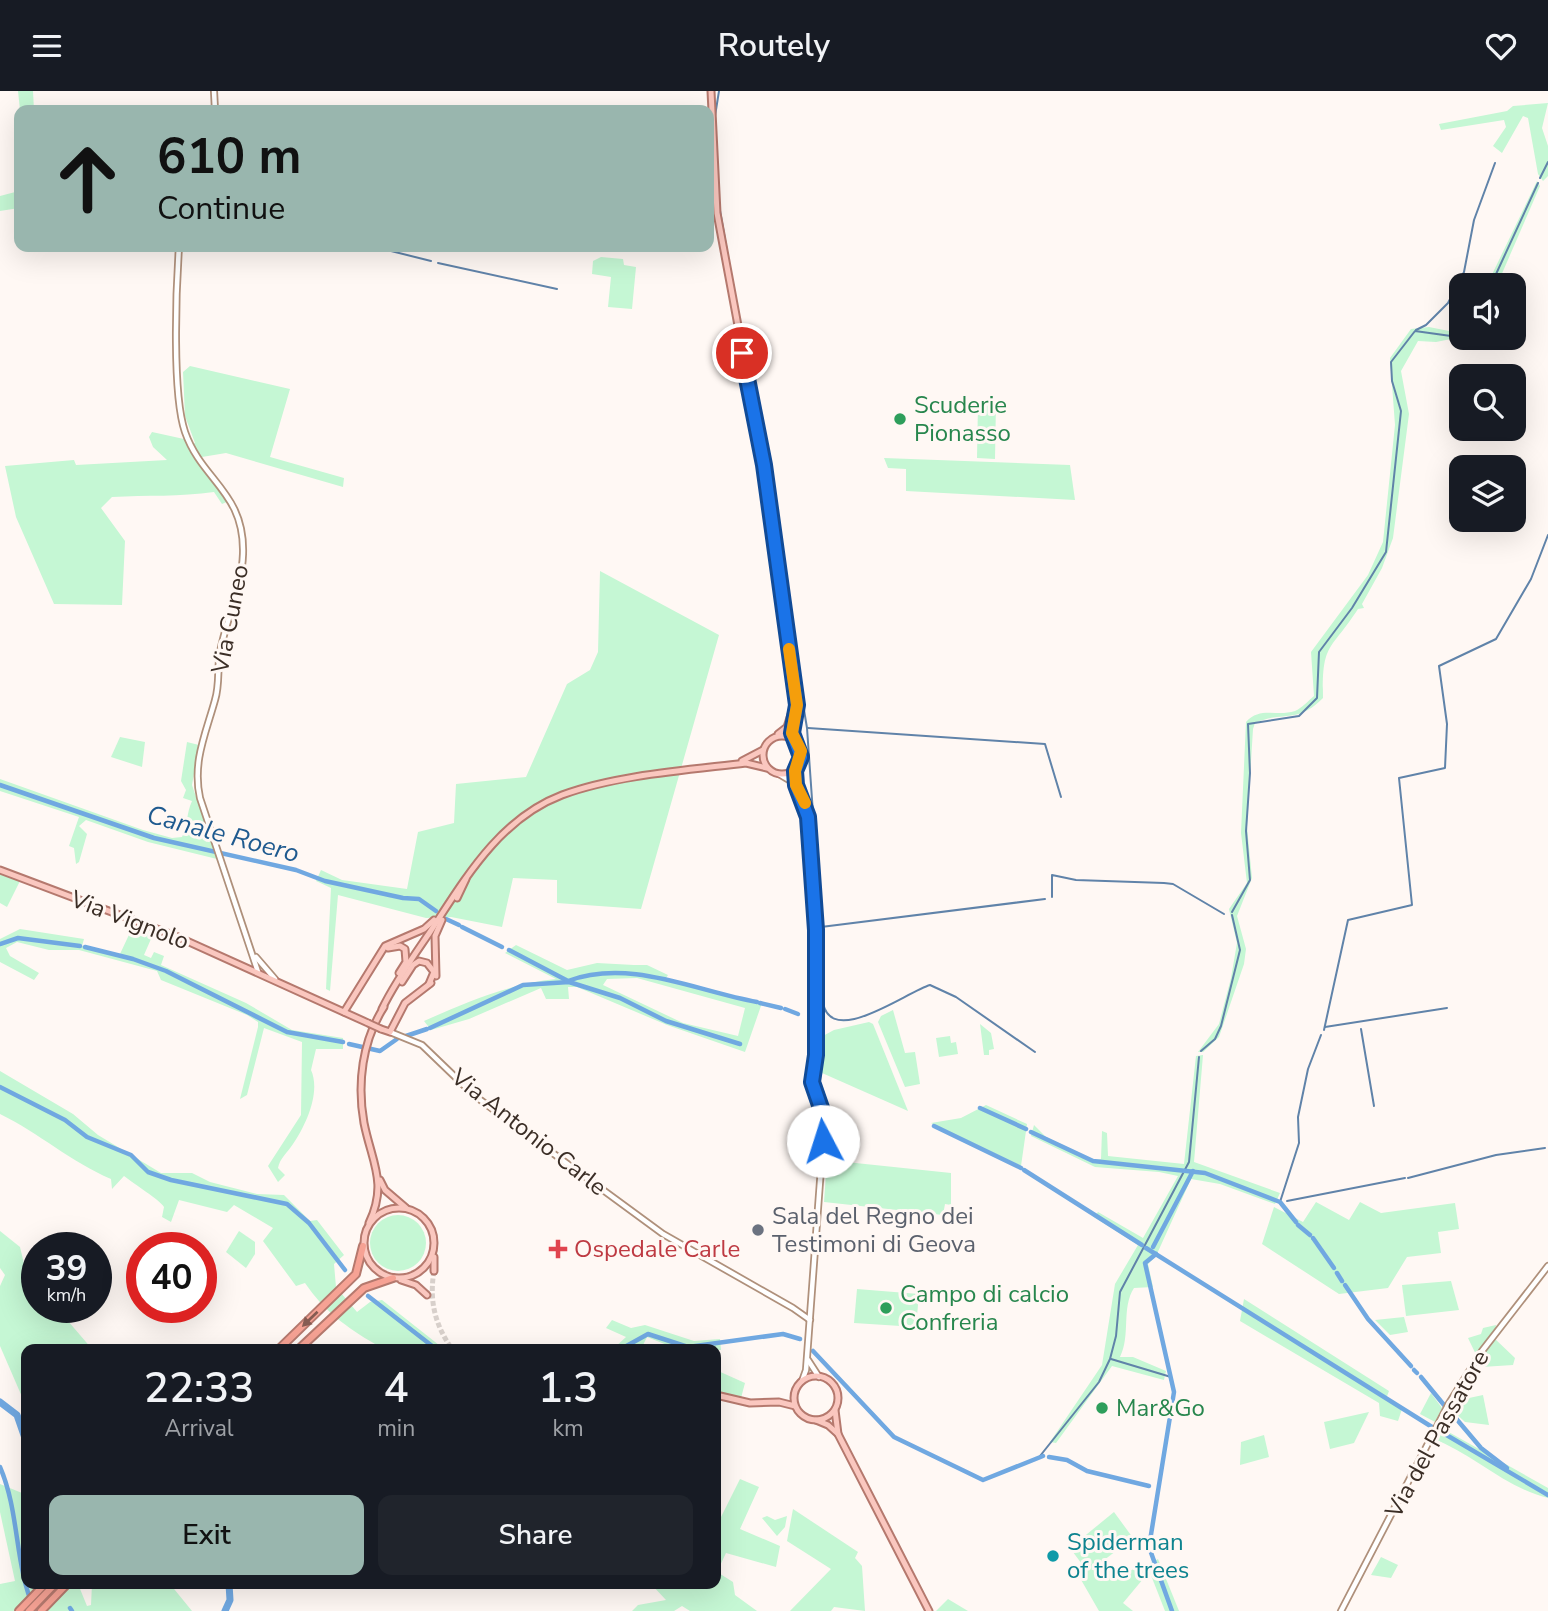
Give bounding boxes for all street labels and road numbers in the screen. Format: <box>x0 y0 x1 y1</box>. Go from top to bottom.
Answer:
street label: Via Cuneo <box>204 562 256 677</box>
street label: Via Vignolo <box>65 882 194 957</box>
street label: Via Antonio Carle <box>444 1061 613 1203</box>
street label: Via del Passatore <box>1377 1344 1496 1524</box>

